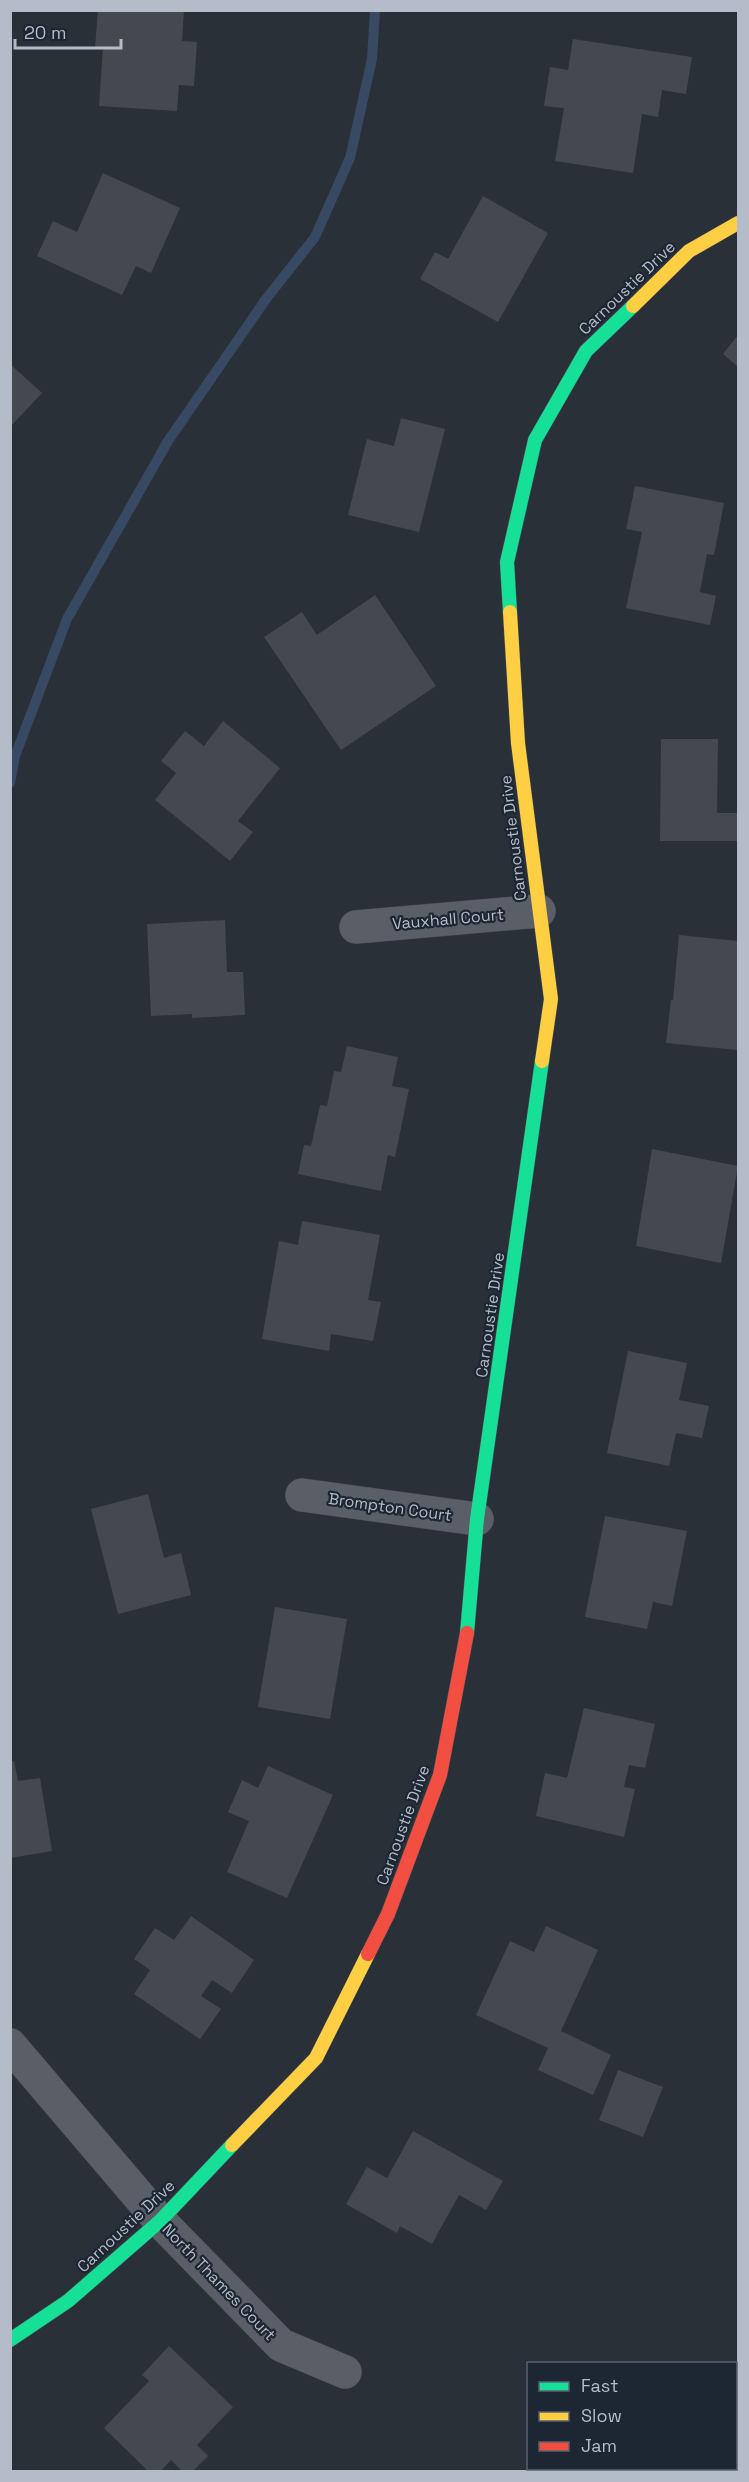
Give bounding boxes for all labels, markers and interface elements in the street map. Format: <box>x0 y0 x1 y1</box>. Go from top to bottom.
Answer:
scale bar <box>15 12 122 50</box>
text: 20 m <box>24 21 67 44</box>
street label: Carnoustie Drive <box>574 237 680 339</box>
street label: Carnoustie Drive <box>495 774 531 902</box>
street label: Vauxhall Court <box>391 904 505 934</box>
street label: Carnoustie Drive <box>471 1251 509 1379</box>
street label: Brompton Court <box>327 1488 453 1526</box>
street label: Carnoustie Drive <box>372 1762 434 1888</box>
street label: Carnoustie Drive <box>73 2175 179 2277</box>
street label: North Thames Court <box>158 2219 280 2345</box>
legend <box>527 2362 737 2470</box>
text: Fast <box>581 2374 618 2397</box>
text: Slow <box>581 2404 622 2427</box>
text: Jam <box>581 2434 617 2457</box>

